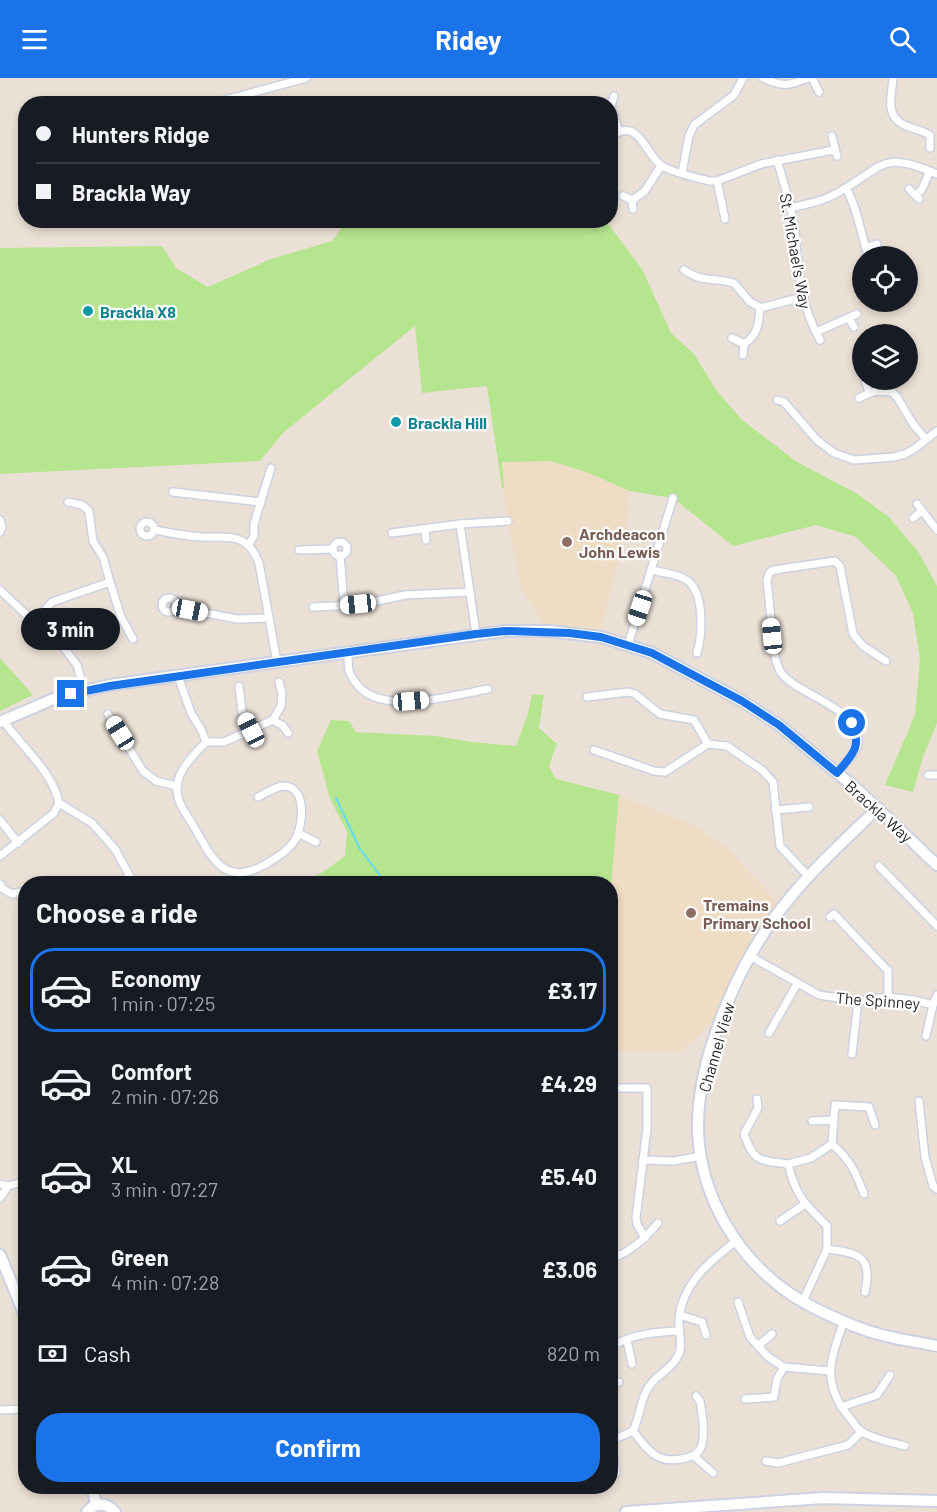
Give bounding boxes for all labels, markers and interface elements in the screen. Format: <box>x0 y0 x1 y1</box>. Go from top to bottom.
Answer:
icon: menu <box>18 23 51 56</box>
text: Ridey <box>435 23 502 55</box>
icon: search <box>886 23 919 56</box>
text: Hunters Ridge <box>72 121 210 147</box>
text: Brackla Way <box>72 179 191 205</box>
street label: St. Michael's Way <box>776 192 816 311</box>
map controls <box>852 246 918 390</box>
button: locate <box>852 246 918 312</box>
place label: Brackla X8 <box>100 302 176 321</box>
marker: Brackla X8 <box>81 304 95 318</box>
button: layers <box>852 324 918 390</box>
place label: Brackla Hill <box>408 413 487 432</box>
marker: Brackla Hill <box>389 415 403 429</box>
place label: Archdeacon John Lewis <box>579 524 665 561</box>
marker: Archdeacon John Lewis <box>560 535 574 549</box>
car <box>626 588 654 628</box>
car <box>339 593 377 615</box>
car <box>171 598 209 622</box>
callout: 3 min <box>22 607 121 649</box>
text: 3 min <box>47 617 94 641</box>
car <box>761 617 783 655</box>
route end <box>57 680 84 707</box>
car <box>392 690 430 712</box>
route start <box>838 709 865 736</box>
car <box>235 710 267 750</box>
car <box>103 713 137 753</box>
street label: Brackla Way <box>841 776 917 847</box>
place label: Tremains Primary School <box>703 895 811 932</box>
text: Choose a ride <box>36 896 198 928</box>
marker: Tremains Primary School <box>684 906 698 920</box>
icon: car <box>39 963 93 1017</box>
text: Economy <box>111 965 201 991</box>
text: £3.17 <box>547 977 597 1003</box>
street label: The Spinney <box>835 988 921 1012</box>
text: 1 min · 07:25 <box>111 991 215 1015</box>
street label: Channel View <box>694 1000 738 1094</box>
icon: car <box>39 1056 93 1110</box>
text: Comfort <box>111 1058 192 1084</box>
text: £4.29 <box>540 1070 597 1096</box>
text: 2 min · 07:26 <box>111 1084 219 1108</box>
icon: car <box>39 1149 93 1203</box>
text: XL <box>111 1151 137 1177</box>
text: £5.40 <box>540 1163 597 1189</box>
text: 3 min · 07:27 <box>111 1177 218 1201</box>
icon: car <box>39 1242 93 1296</box>
text: Green <box>111 1244 169 1270</box>
text: £3.06 <box>542 1256 597 1282</box>
text: 4 min · 07:28 <box>111 1270 219 1294</box>
icon: cash <box>36 1337 69 1370</box>
text: Cash <box>84 1340 131 1366</box>
text: 820 m <box>547 1341 600 1365</box>
button: Confirm <box>36 1413 600 1482</box>

